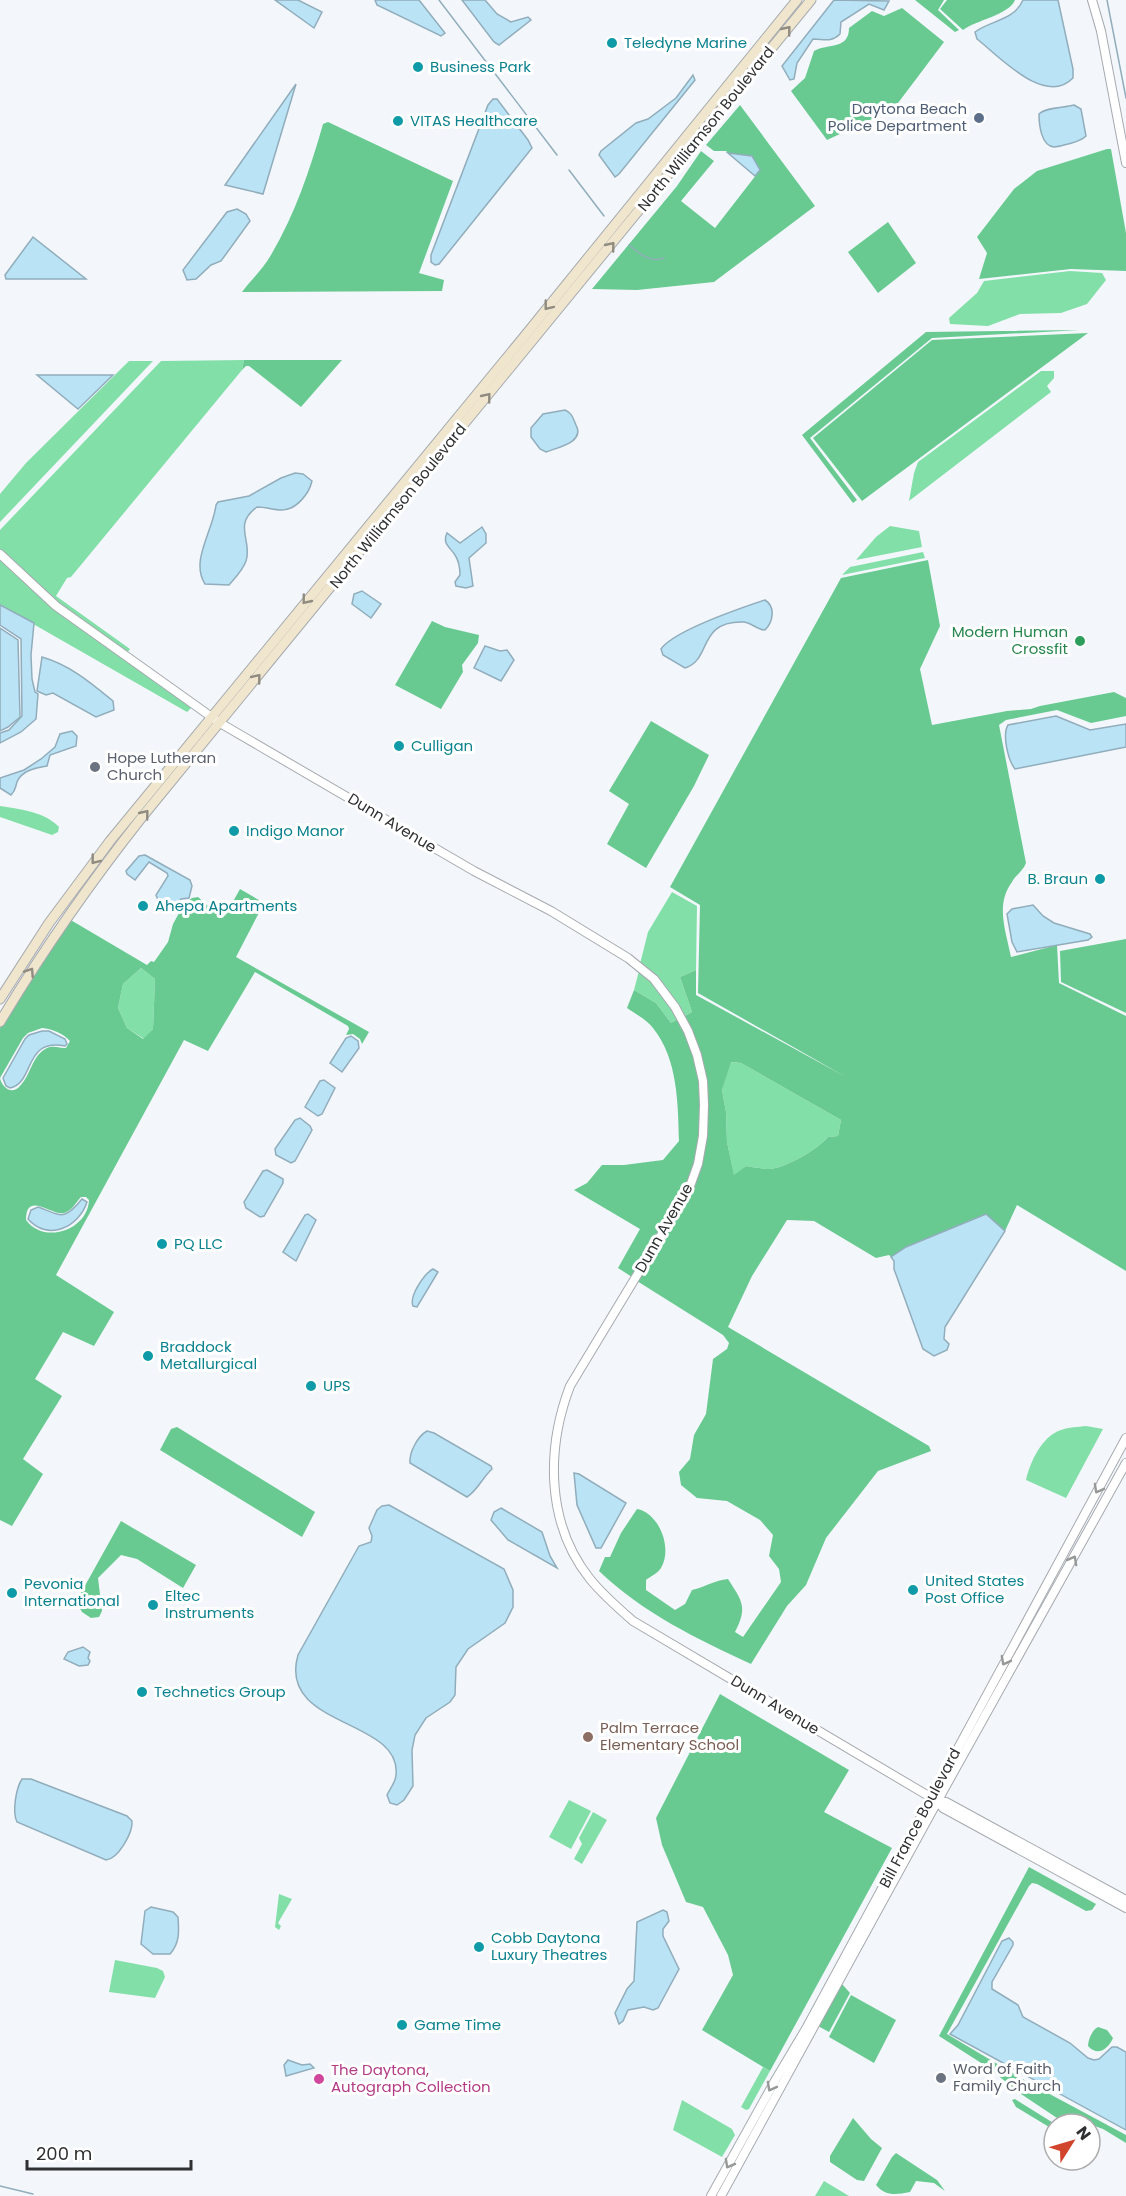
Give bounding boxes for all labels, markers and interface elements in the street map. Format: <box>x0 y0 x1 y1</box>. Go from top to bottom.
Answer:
one-way arrow <box>780 26 791 37</box>
place label: Teledyne Marine <box>624 32 747 53</box>
marker: Teledyne Marine <box>605 36 619 50</box>
street label: North Williamson Boulevard <box>632 42 779 216</box>
place label: Business Park <box>430 56 531 77</box>
marker: Business Park <box>411 60 425 74</box>
place label: Daytona Beach Police Department <box>828 98 967 136</box>
place label: VITAS Healthcare <box>410 110 538 131</box>
marker: Daytona Beach Police Department <box>972 111 986 125</box>
marker: VITAS Healthcare <box>391 114 405 128</box>
one-way arrow <box>604 242 615 253</box>
one-way arrow <box>544 299 555 310</box>
one-way arrow <box>480 393 491 404</box>
street label: North Williamson Boulevard <box>324 419 471 593</box>
one-way arrow <box>303 593 314 604</box>
place label: Modern Human Crossfit <box>952 621 1068 659</box>
marker: Modern Human Crossfit <box>1073 634 1087 648</box>
one-way arrow <box>250 674 261 685</box>
place label: Culligan <box>411 735 473 756</box>
marker: Culligan <box>392 739 406 753</box>
place label: Hope Lutheran Church <box>107 747 216 785</box>
marker: Hope Lutheran Church <box>88 760 102 774</box>
street label: Dunn Avenue <box>344 788 440 857</box>
one-way arrow <box>137 810 148 821</box>
place label: Indigo Manor <box>246 820 345 841</box>
marker: Indigo Manor <box>227 824 241 838</box>
one-way arrow <box>91 853 102 864</box>
place label: B. Braun <box>1028 868 1088 889</box>
marker: B. Braun <box>1093 872 1107 886</box>
place label: Ahepa Apartments <box>155 895 298 916</box>
marker: Ahepa Apartments <box>136 899 150 913</box>
one-way arrow <box>23 968 35 978</box>
street label: Dunn Avenue <box>630 1179 698 1276</box>
place label: PQ LLC <box>174 1233 223 1254</box>
marker: PQ LLC <box>155 1237 169 1251</box>
place label: Braddock Metallurgical <box>160 1336 257 1374</box>
marker: Braddock Metallurgical <box>141 1349 155 1363</box>
place label: UPS <box>323 1375 351 1396</box>
marker: UPS <box>304 1379 318 1393</box>
one-way arrow <box>1094 1483 1105 1494</box>
one-way arrow <box>1066 1556 1077 1567</box>
place label: United States Post Office <box>925 1570 1024 1608</box>
place label: Pevonia International <box>24 1573 120 1611</box>
marker: United States Post Office <box>906 1583 920 1597</box>
place label: Eltec Instruments <box>165 1585 255 1623</box>
marker: Pevonia International <box>5 1586 19 1600</box>
marker: Eltec Instruments <box>146 1598 160 1612</box>
one-way arrow <box>1001 1654 1012 1665</box>
street label: Dunn Avenue <box>727 1670 823 1739</box>
place label: Technetics Group <box>154 1681 286 1702</box>
marker: Technetics Group <box>135 1685 149 1699</box>
place label: Palm Terrace Elementary School <box>600 1717 739 1755</box>
marker: Palm Terrace Elementary School <box>581 1730 595 1744</box>
street label: Bill France Boulevard <box>874 1744 965 1891</box>
place label: Cobb Daytona Luxury Theatres <box>491 1927 607 1965</box>
marker: Cobb Daytona Luxury Theatres <box>472 1940 486 1954</box>
place label: Game Time <box>414 2014 501 2035</box>
marker: Game Time <box>395 2018 409 2032</box>
place label: Word of Faith Family Church <box>953 2058 1061 2096</box>
place label: The Daytona, Autograph Collection <box>331 2059 491 2097</box>
marker: Word of Faith Family Church <box>934 2071 948 2085</box>
marker: The Daytona, Autograph Collection <box>312 2072 326 2086</box>
one-way arrow <box>767 2081 778 2092</box>
north arrow <box>1042 2112 1102 2172</box>
text: N <box>1071 2122 1096 2145</box>
scale bar <box>27 2133 190 2171</box>
text: 200 m <box>36 2141 92 2166</box>
one-way arrow <box>725 2157 736 2168</box>

